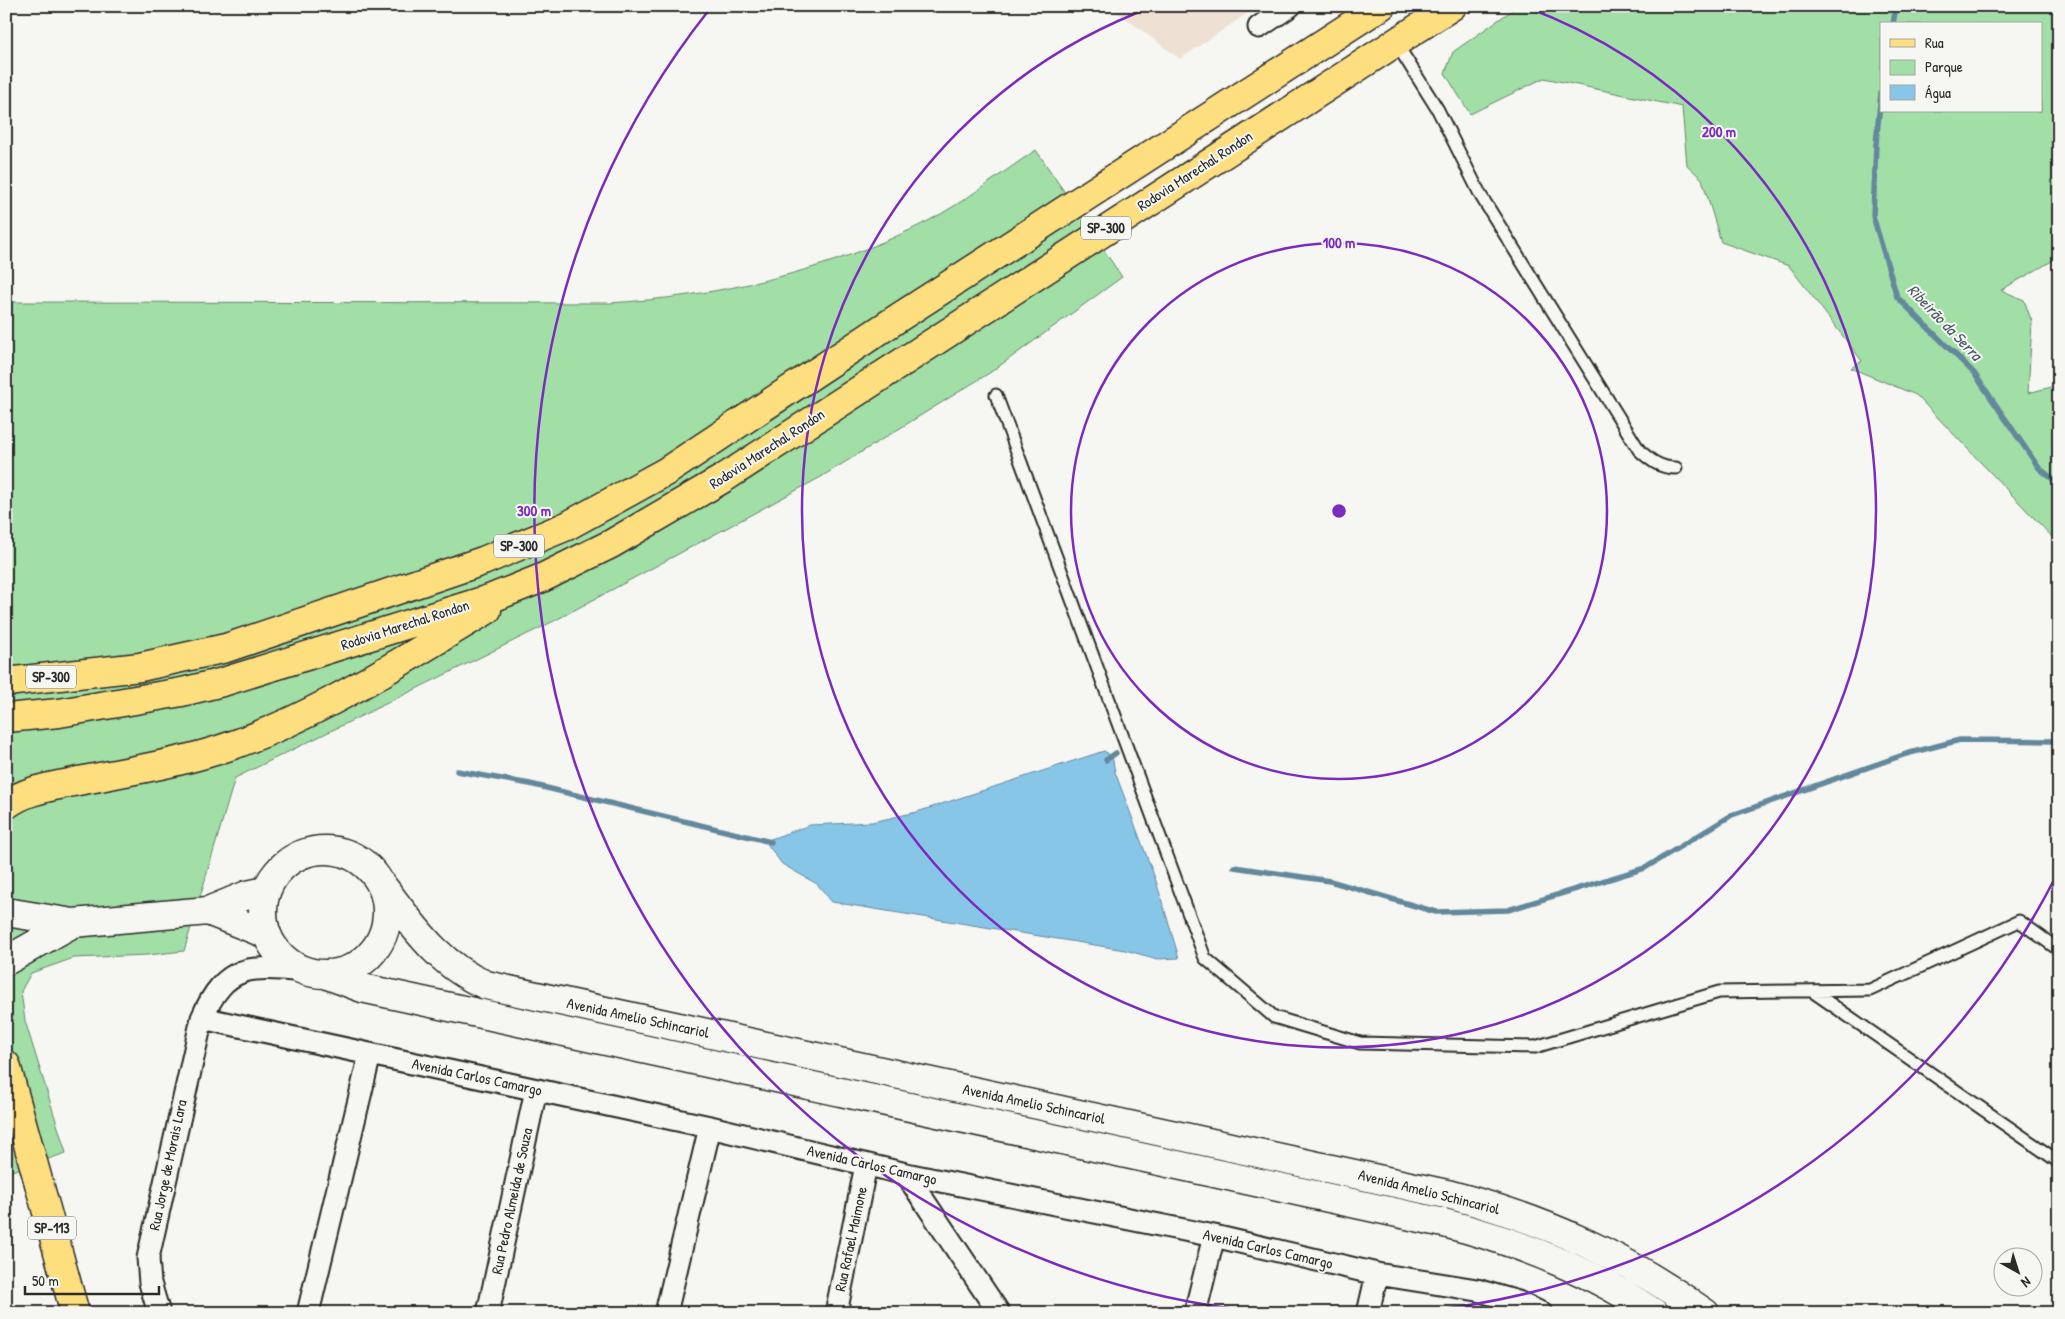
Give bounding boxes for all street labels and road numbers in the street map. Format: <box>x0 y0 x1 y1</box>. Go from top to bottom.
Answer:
street label: Rodovia Marechal Rondon <box>1133 125 1257 216</box>
road number: SP-300 <box>1081 217 1131 240</box>
street label: Rodovia Marechal Rondon <box>705 403 829 494</box>
road number: SP-300 <box>494 534 544 558</box>
street label: Rodovia Marechal Rondon <box>338 594 472 655</box>
road number: SP-300 <box>26 666 76 689</box>
street label: Avenida Amelio Schincariol <box>565 992 711 1043</box>
street label: Avenida Carlos Camargo <box>410 1052 544 1101</box>
street label: Avenida Amelio Schincariol <box>961 1078 1107 1129</box>
street label: Rua Jorge de Morais Lara <box>143 1097 192 1232</box>
street label: Rua Pedro Almeida de Souza <box>486 1126 537 1276</box>
street label: Avenida Carlos Camargo <box>805 1139 939 1190</box>
street label: Avenida Amelio Schincariol <box>1356 1164 1502 1219</box>
street label: Rua Rafael Maimone <box>829 1185 872 1293</box>
road number: SP-113 <box>28 1216 76 1240</box>
street label: Avenida Carlos Camargo <box>1201 1223 1335 1274</box>

